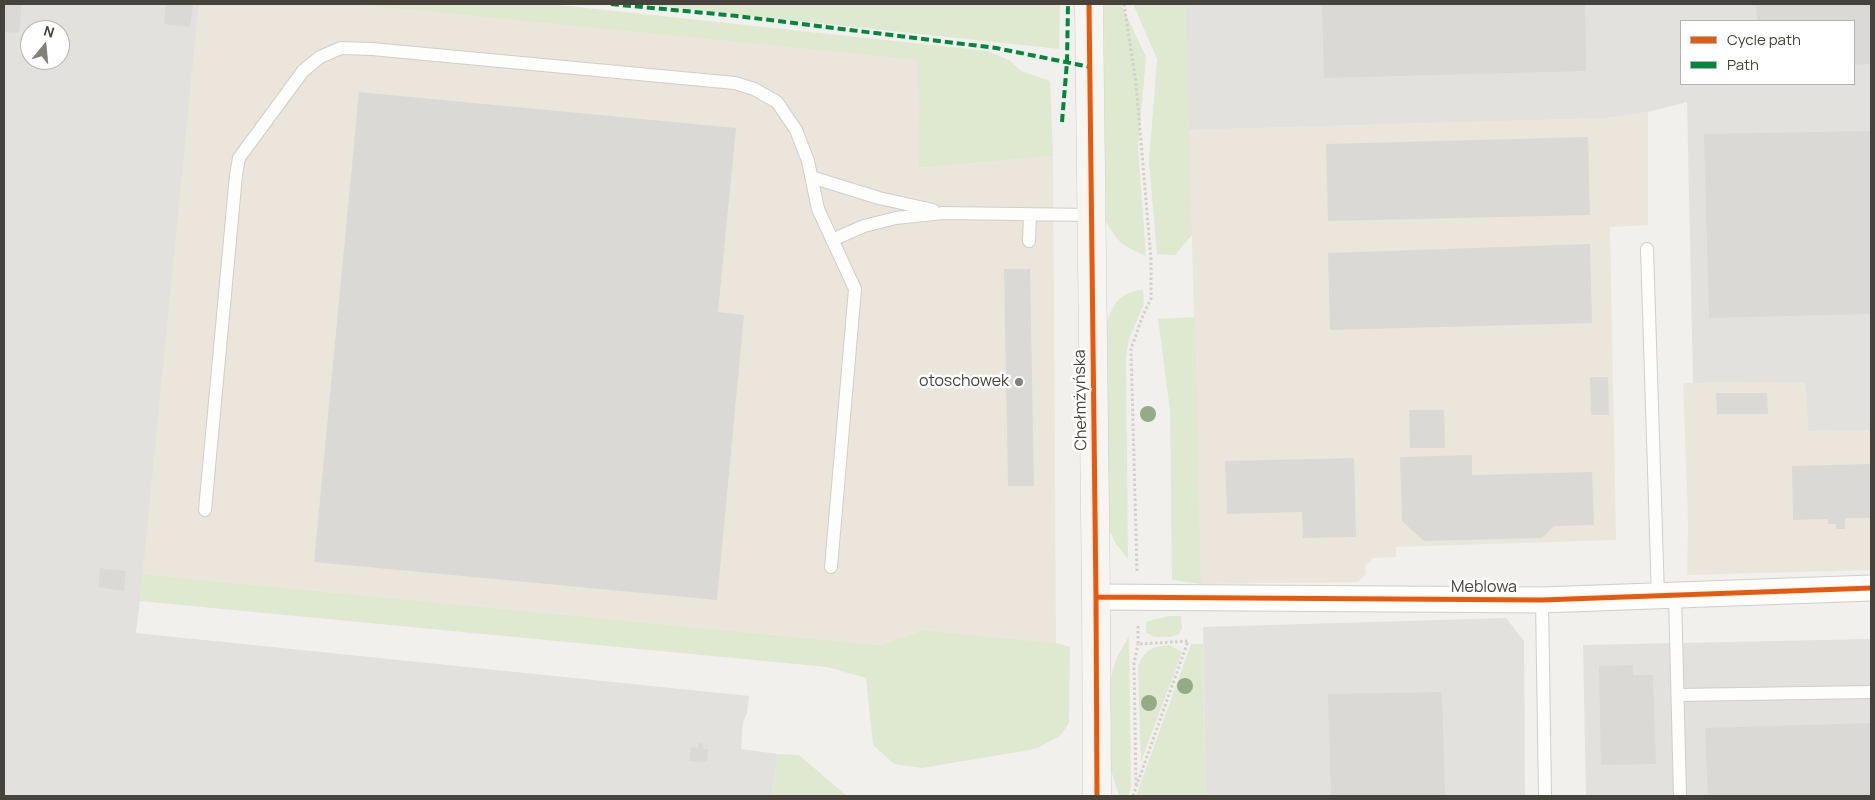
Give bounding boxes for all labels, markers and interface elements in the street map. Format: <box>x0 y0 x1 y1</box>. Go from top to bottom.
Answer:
north arrow <box>20 20 70 70</box>
legend <box>1680 20 1855 85</box>
text: N <box>42 21 57 42</box>
text: Cycle path <box>1727 29 1801 50</box>
text: Path <box>1727 54 1759 75</box>
street label: Chełmżyńska <box>1071 349 1091 451</box>
place label: otoschowek <box>919 372 1009 392</box>
marker: otoschowek <box>1013 376 1025 388</box>
street label: Meblowa <box>1451 578 1517 598</box>

